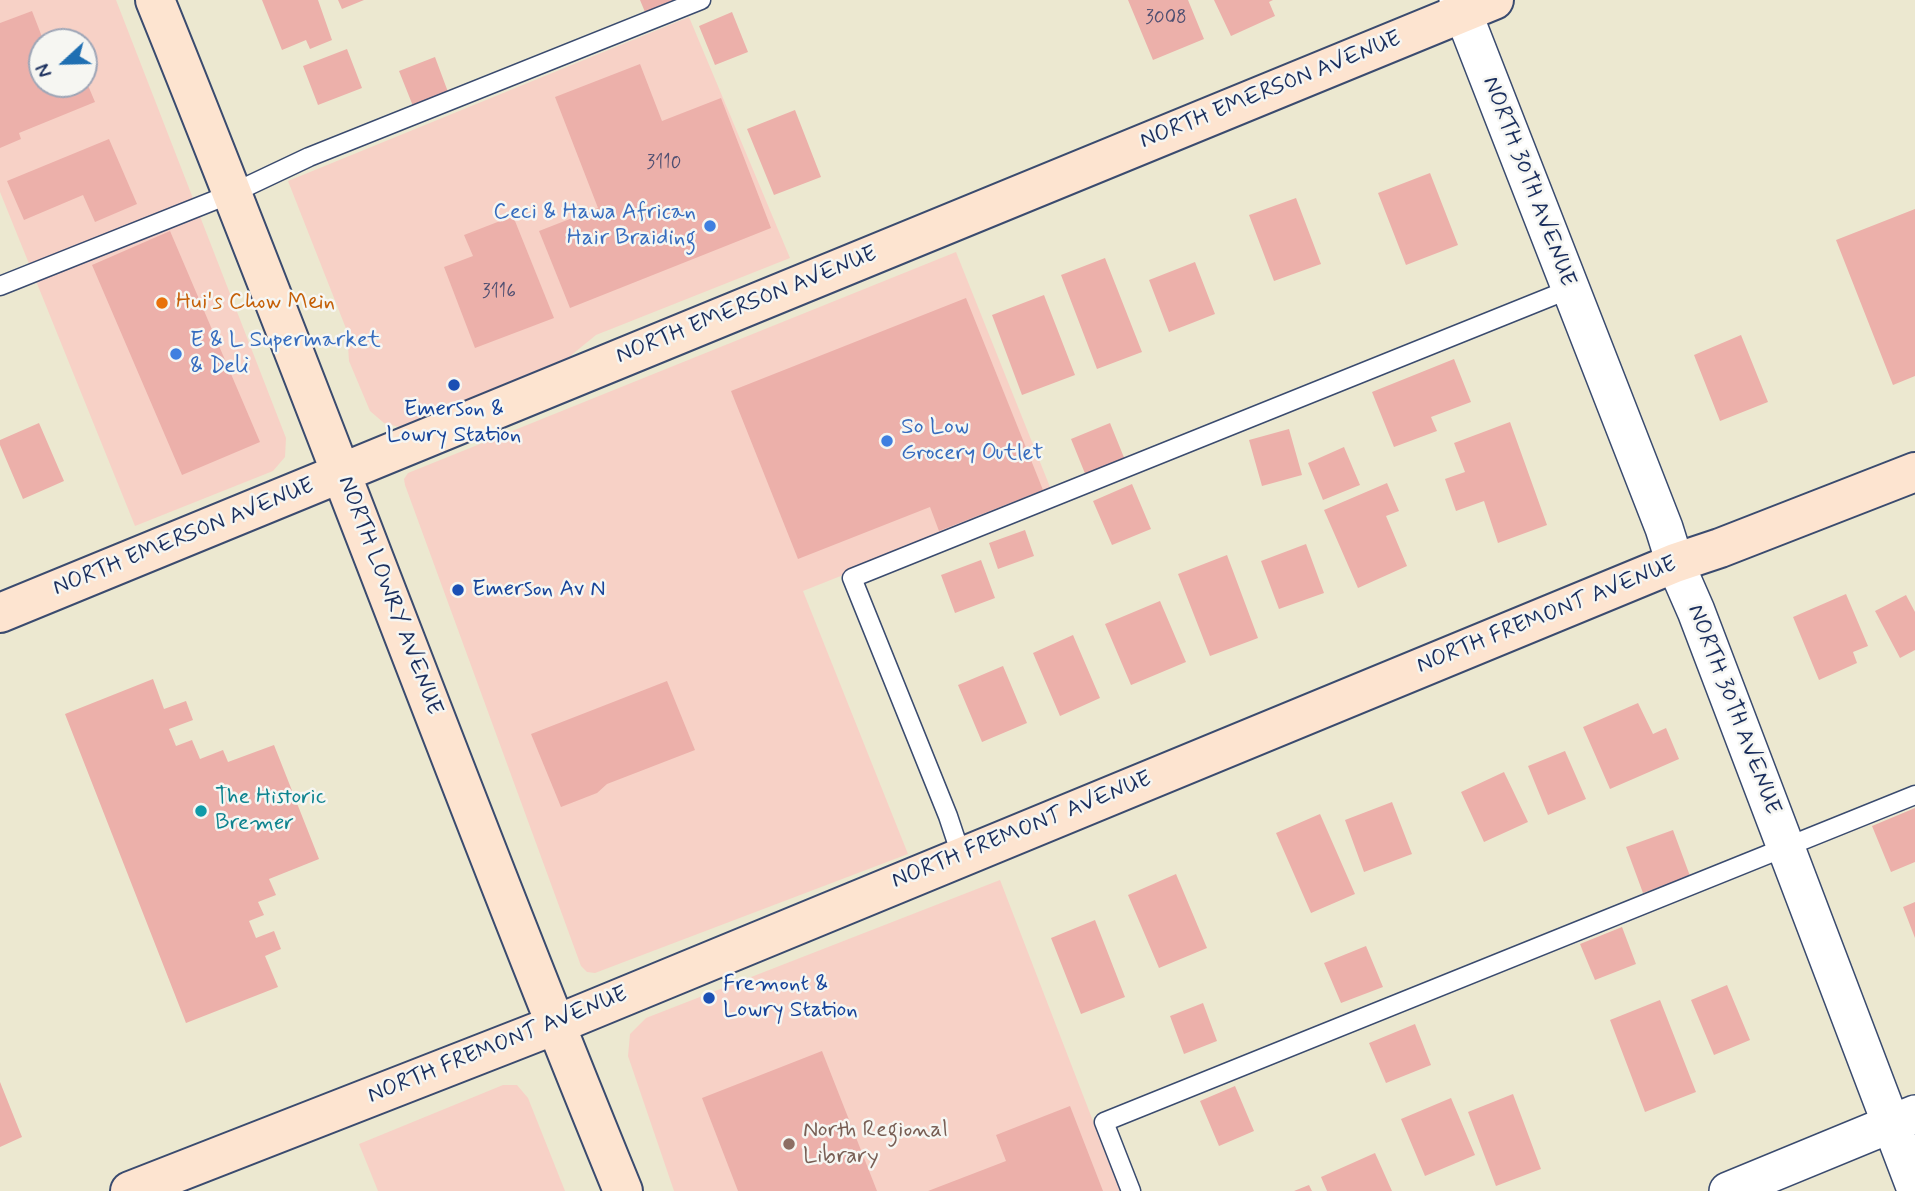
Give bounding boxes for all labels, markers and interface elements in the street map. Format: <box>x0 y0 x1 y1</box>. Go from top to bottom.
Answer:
house number: 3008 <box>1145 8 1187 30</box>
street label: NORTH EMERSON AVENUE <box>1136 26 1406 156</box>
north arrow <box>28 28 98 98</box>
text: N <box>31 60 59 81</box>
street label: NORTH 30TH AVENUE <box>1475 73 1581 291</box>
house number: 3110 <box>647 153 681 175</box>
place label: Ceci & Hawa African Hair Braiding <box>493 199 696 253</box>
marker: Ceci & Hawa African Hair Braiding <box>702 218 718 234</box>
street label: NORTH EMERSON AVENUE <box>612 241 882 371</box>
house number: 3116 <box>482 282 516 304</box>
place label: Hui's Chow Mein <box>176 289 335 317</box>
marker: Hui's Chow Mein <box>154 295 170 311</box>
place label: E & L Supermarket & Deli <box>190 327 381 381</box>
marker: E & L Supermarket & Deli <box>168 346 184 362</box>
marker: Emerson & Lowry Station <box>446 377 462 393</box>
place label: Emerson & Lowry Station <box>387 396 521 450</box>
place label: So Low Grocery Outlet <box>901 414 1043 468</box>
marker: So Low Grocery Outlet <box>879 433 895 449</box>
street label: NORTH LOWRY AVENUE <box>331 472 447 720</box>
street label: NORTH EMERSON AVENUE <box>49 473 319 603</box>
street label: NORTH FREMONT AVENUE <box>1413 551 1681 681</box>
place label: Emerson Av N <box>472 576 606 604</box>
marker: Emerson Av N <box>450 582 466 598</box>
street label: NORTH 30TH AVENUE <box>1680 601 1786 819</box>
street label: NORTH FREMONT AVENUE <box>888 766 1156 896</box>
place label: The Historic Bremer <box>215 784 326 838</box>
marker: The Historic Bremer <box>193 803 209 819</box>
place label: Fremont & Lowry Station <box>723 971 858 1025</box>
street label: NORTH FREMONT AVENUE <box>364 981 632 1111</box>
marker: Fremont & Lowry Station <box>701 990 717 1006</box>
place label: North Regional Library <box>803 1117 948 1171</box>
marker: North Regional Library <box>781 1136 797 1152</box>

